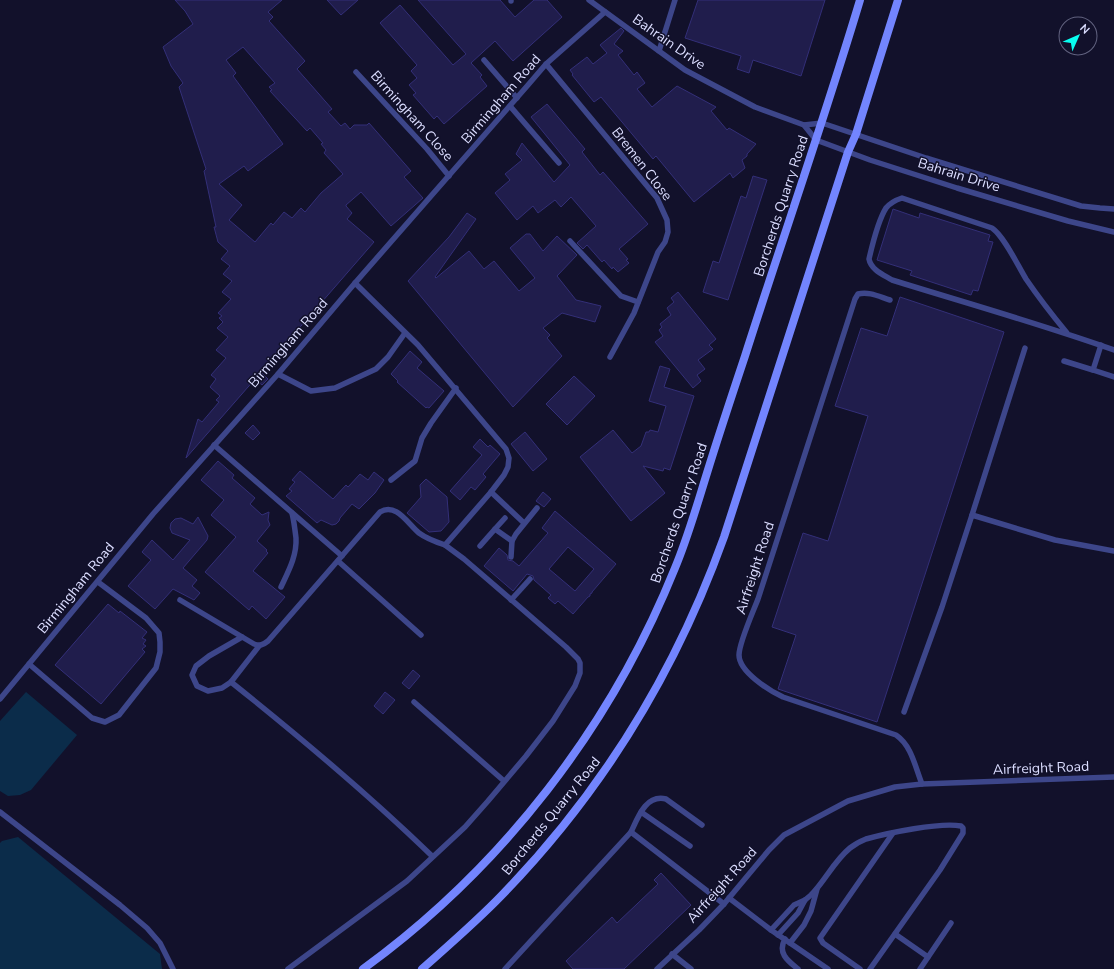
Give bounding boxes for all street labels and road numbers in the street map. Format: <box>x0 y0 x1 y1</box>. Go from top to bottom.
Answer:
street label: Bahrain Drive <box>629 10 709 74</box>
street label: Birmingham Road <box>457 50 545 148</box>
street label: Birmingham Close <box>366 67 458 165</box>
street label: Bremen Close <box>607 123 677 205</box>
street label: Borcherds Quarry Road <box>749 133 813 279</box>
street label: Bahrain Drive <box>915 153 1003 197</box>
street label: Birmingham Road <box>244 294 332 392</box>
street label: Borcherds Quarry Road <box>646 440 712 586</box>
street label: Airfreight Road <box>731 519 779 617</box>
street label: Birmingham Road <box>33 538 119 638</box>
street label: Borcherds Quarry Road <box>497 753 605 879</box>
street label: Airfreight Road <box>993 757 1089 779</box>
street label: Airfreight Road <box>683 843 761 927</box>

